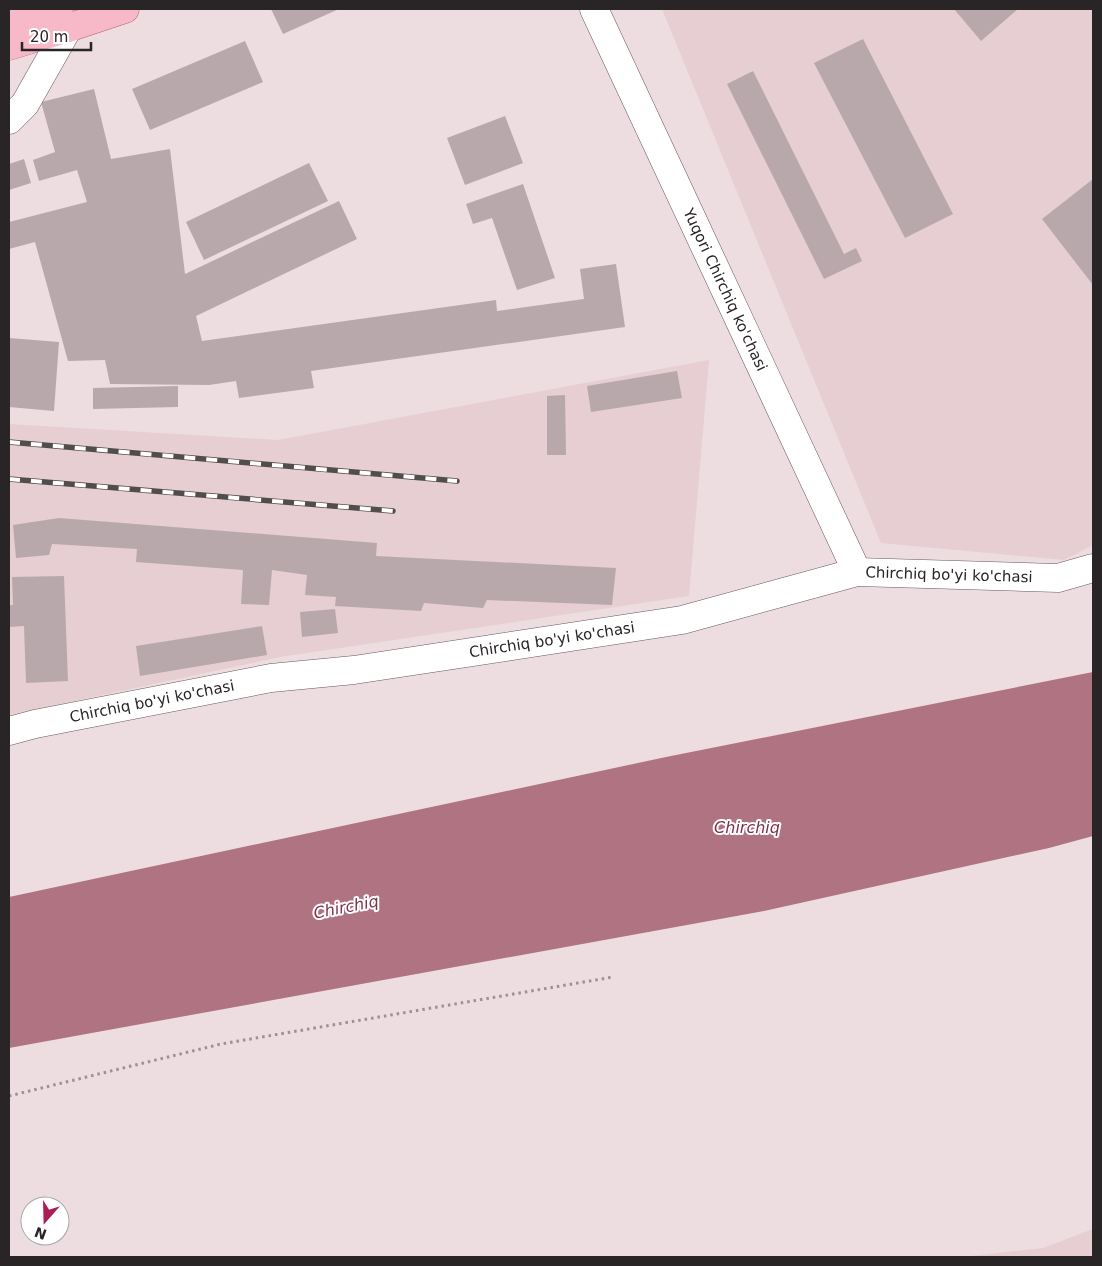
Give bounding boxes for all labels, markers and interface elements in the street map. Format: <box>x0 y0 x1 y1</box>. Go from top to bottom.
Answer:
scale bar <box>22 20 91 52</box>
text: 20 m <box>30 28 68 46</box>
street label: Yuqori Chirchiq ko'chasi <box>679 205 771 374</box>
street label: Chirchiq bo'yi ko'chasi <box>865 563 1033 586</box>
street label: Chirchiq bo'yi ko'chasi <box>468 618 636 661</box>
street label: Chirchiq bo'yi ko'chasi <box>68 676 236 726</box>
water label: Chirchiq <box>714 818 780 837</box>
water label: Chirchiq <box>312 891 380 923</box>
north arrow <box>20 1196 70 1246</box>
text: N <box>32 1224 49 1243</box>

